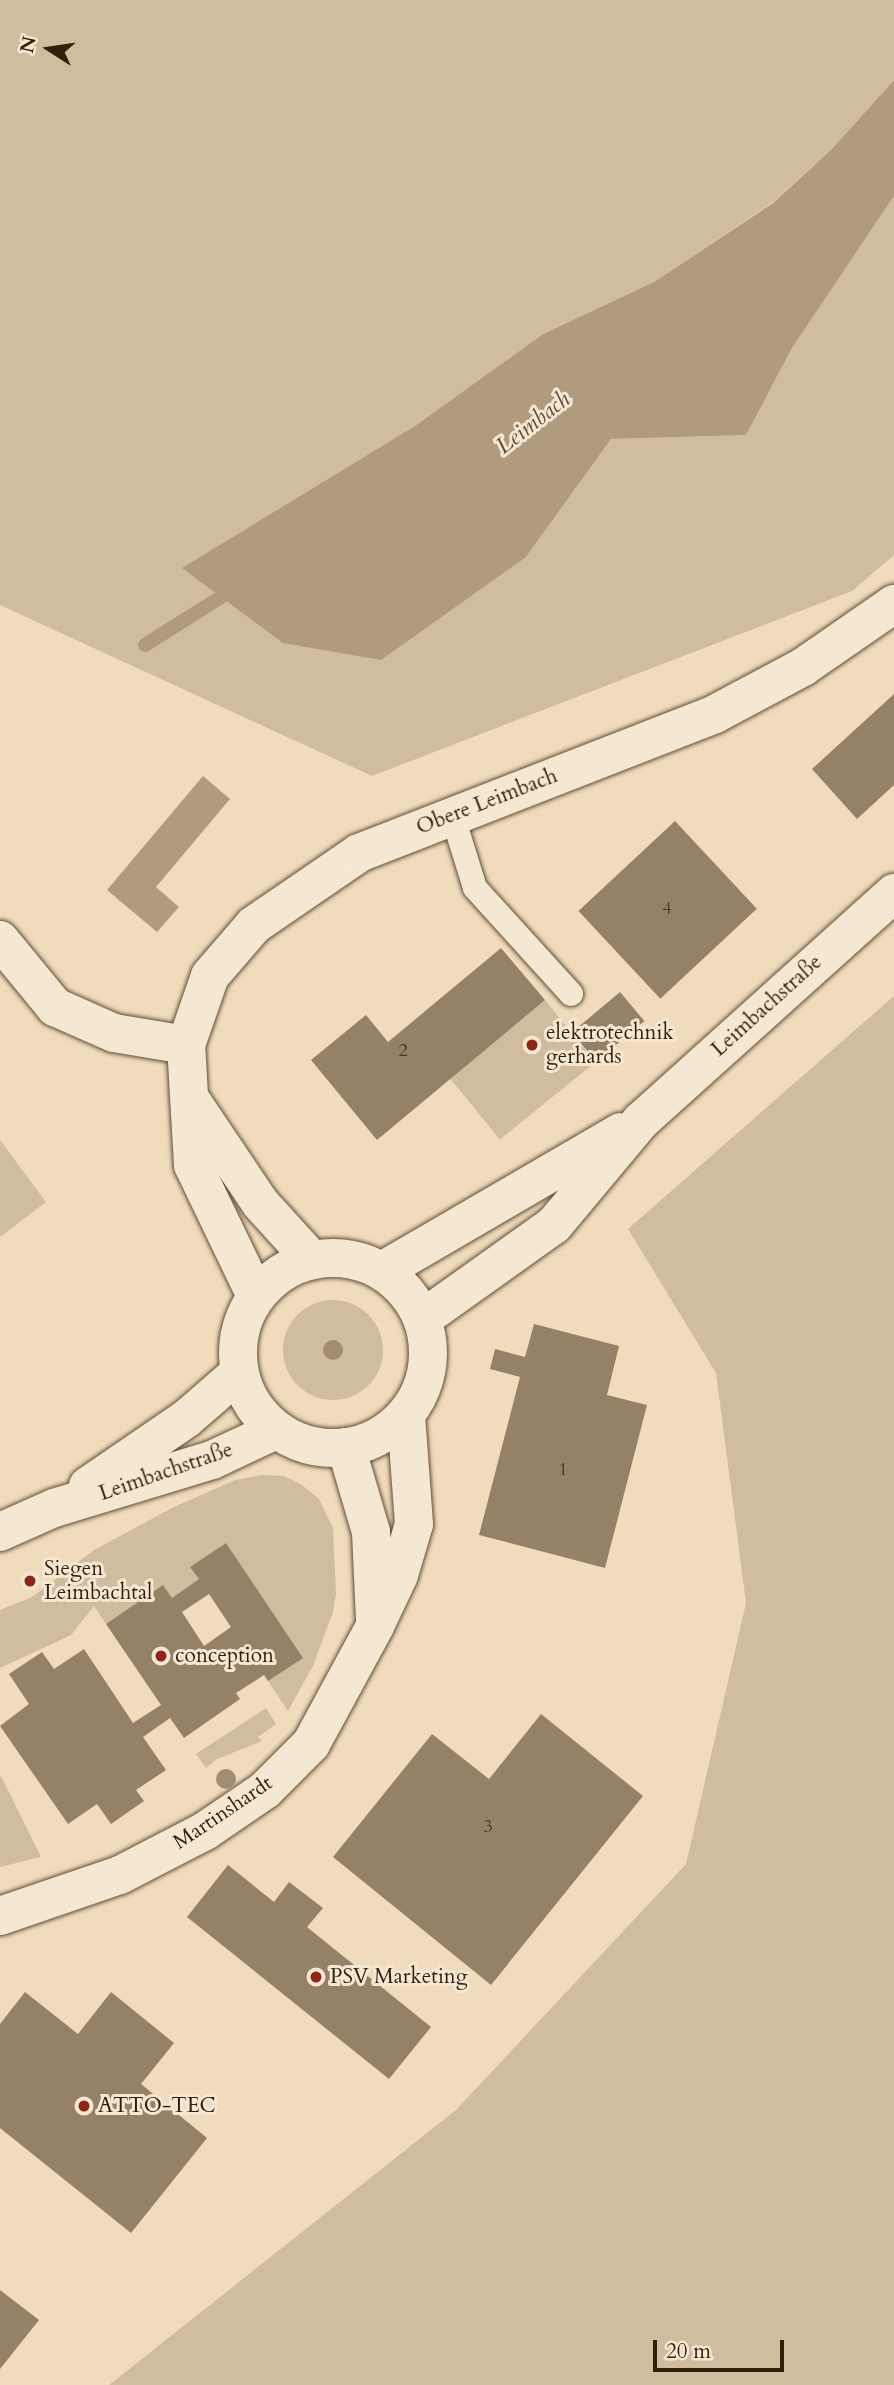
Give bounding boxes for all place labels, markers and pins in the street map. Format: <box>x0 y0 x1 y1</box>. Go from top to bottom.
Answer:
place label: elektrotechnik gerhards <box>546 1020 674 1070</box>
marker: elektrotechnik gerhards <box>524 1037 540 1053</box>
place label: Siegen Leimbachtal <box>44 1556 152 1606</box>
marker: Siegen Leimbachtal <box>22 1573 38 1589</box>
place label: conception <box>175 1643 274 1669</box>
marker: conception <box>153 1648 169 1664</box>
place label: PSV Marketing <box>330 1964 468 1990</box>
marker: PSV Marketing <box>308 1969 324 1985</box>
place label: ATTO-TEC <box>98 2093 216 2119</box>
marker: ATTO-TEC <box>76 2098 92 2114</box>

